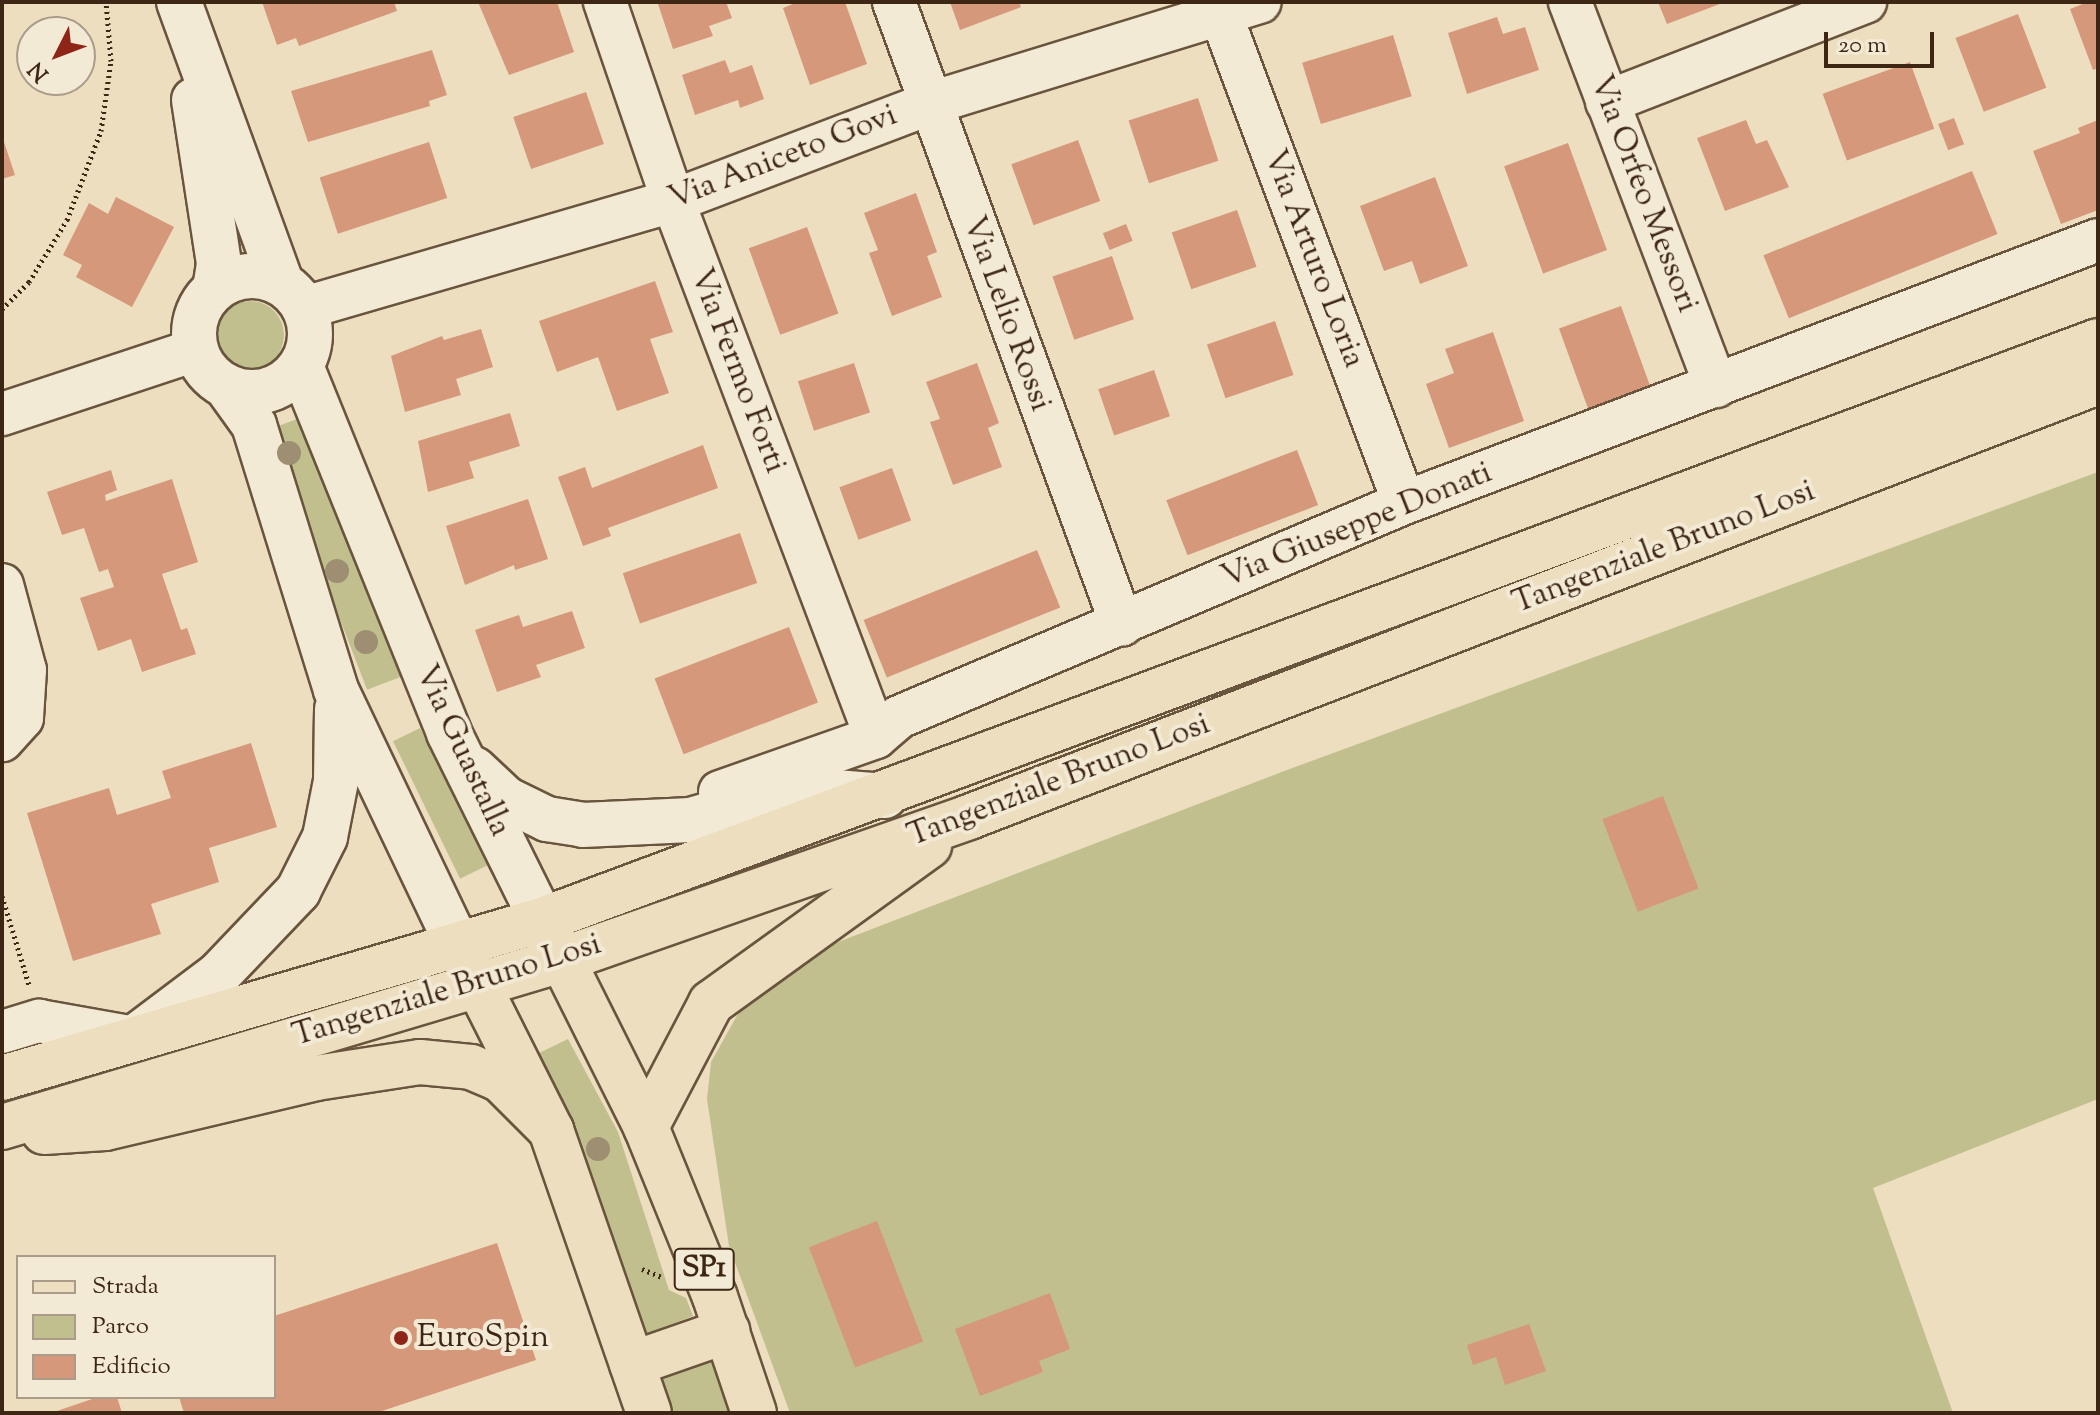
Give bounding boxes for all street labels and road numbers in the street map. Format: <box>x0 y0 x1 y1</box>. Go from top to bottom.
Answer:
street label: Via Orfeo Messori <box>1580 70 1706 318</box>
street label: Via Aniceto Govi <box>663 97 903 219</box>
street label: Via Arturo Loria <box>1254 145 1372 373</box>
street label: Via Lelio Rossi <box>953 211 1059 417</box>
street label: Via Fermo Forti <box>680 263 794 479</box>
street label: Via Giuseppe Donati <box>1216 454 1498 598</box>
street label: Tangenziale Bruno Losi <box>1507 473 1821 623</box>
street label: Via Guastalla <box>406 659 518 843</box>
street label: Tangenziale Bruno Losi <box>902 706 1216 856</box>
street label: Tangenziale Bruno Losi <box>288 926 606 1056</box>
road number: SP1 <box>672 1243 736 1295</box>

